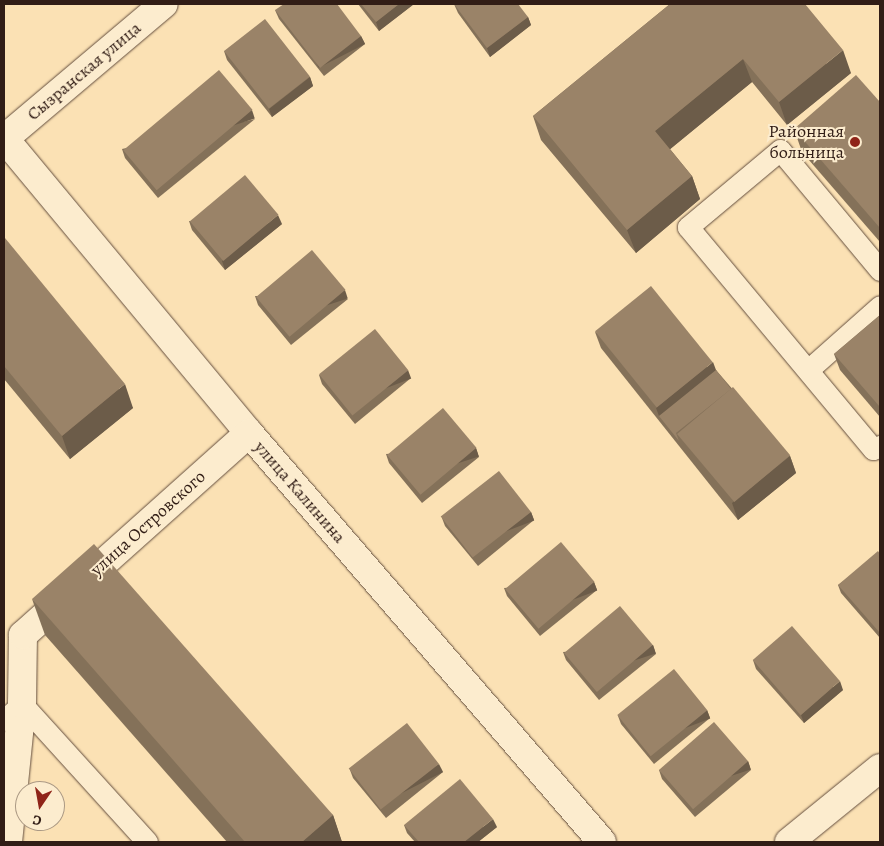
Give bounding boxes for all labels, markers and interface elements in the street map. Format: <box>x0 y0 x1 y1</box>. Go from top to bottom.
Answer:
street label: Сызранская улица <box>23 17 145 125</box>
place label: Районная больница <box>769 121 844 163</box>
marker: Районная больница <box>848 135 862 149</box>
street label: улица Калинина <box>250 436 350 548</box>
street label: улица Островского <box>86 466 210 580</box>
north arrow <box>15 781 65 831</box>
text: С <box>31 810 43 830</box>

